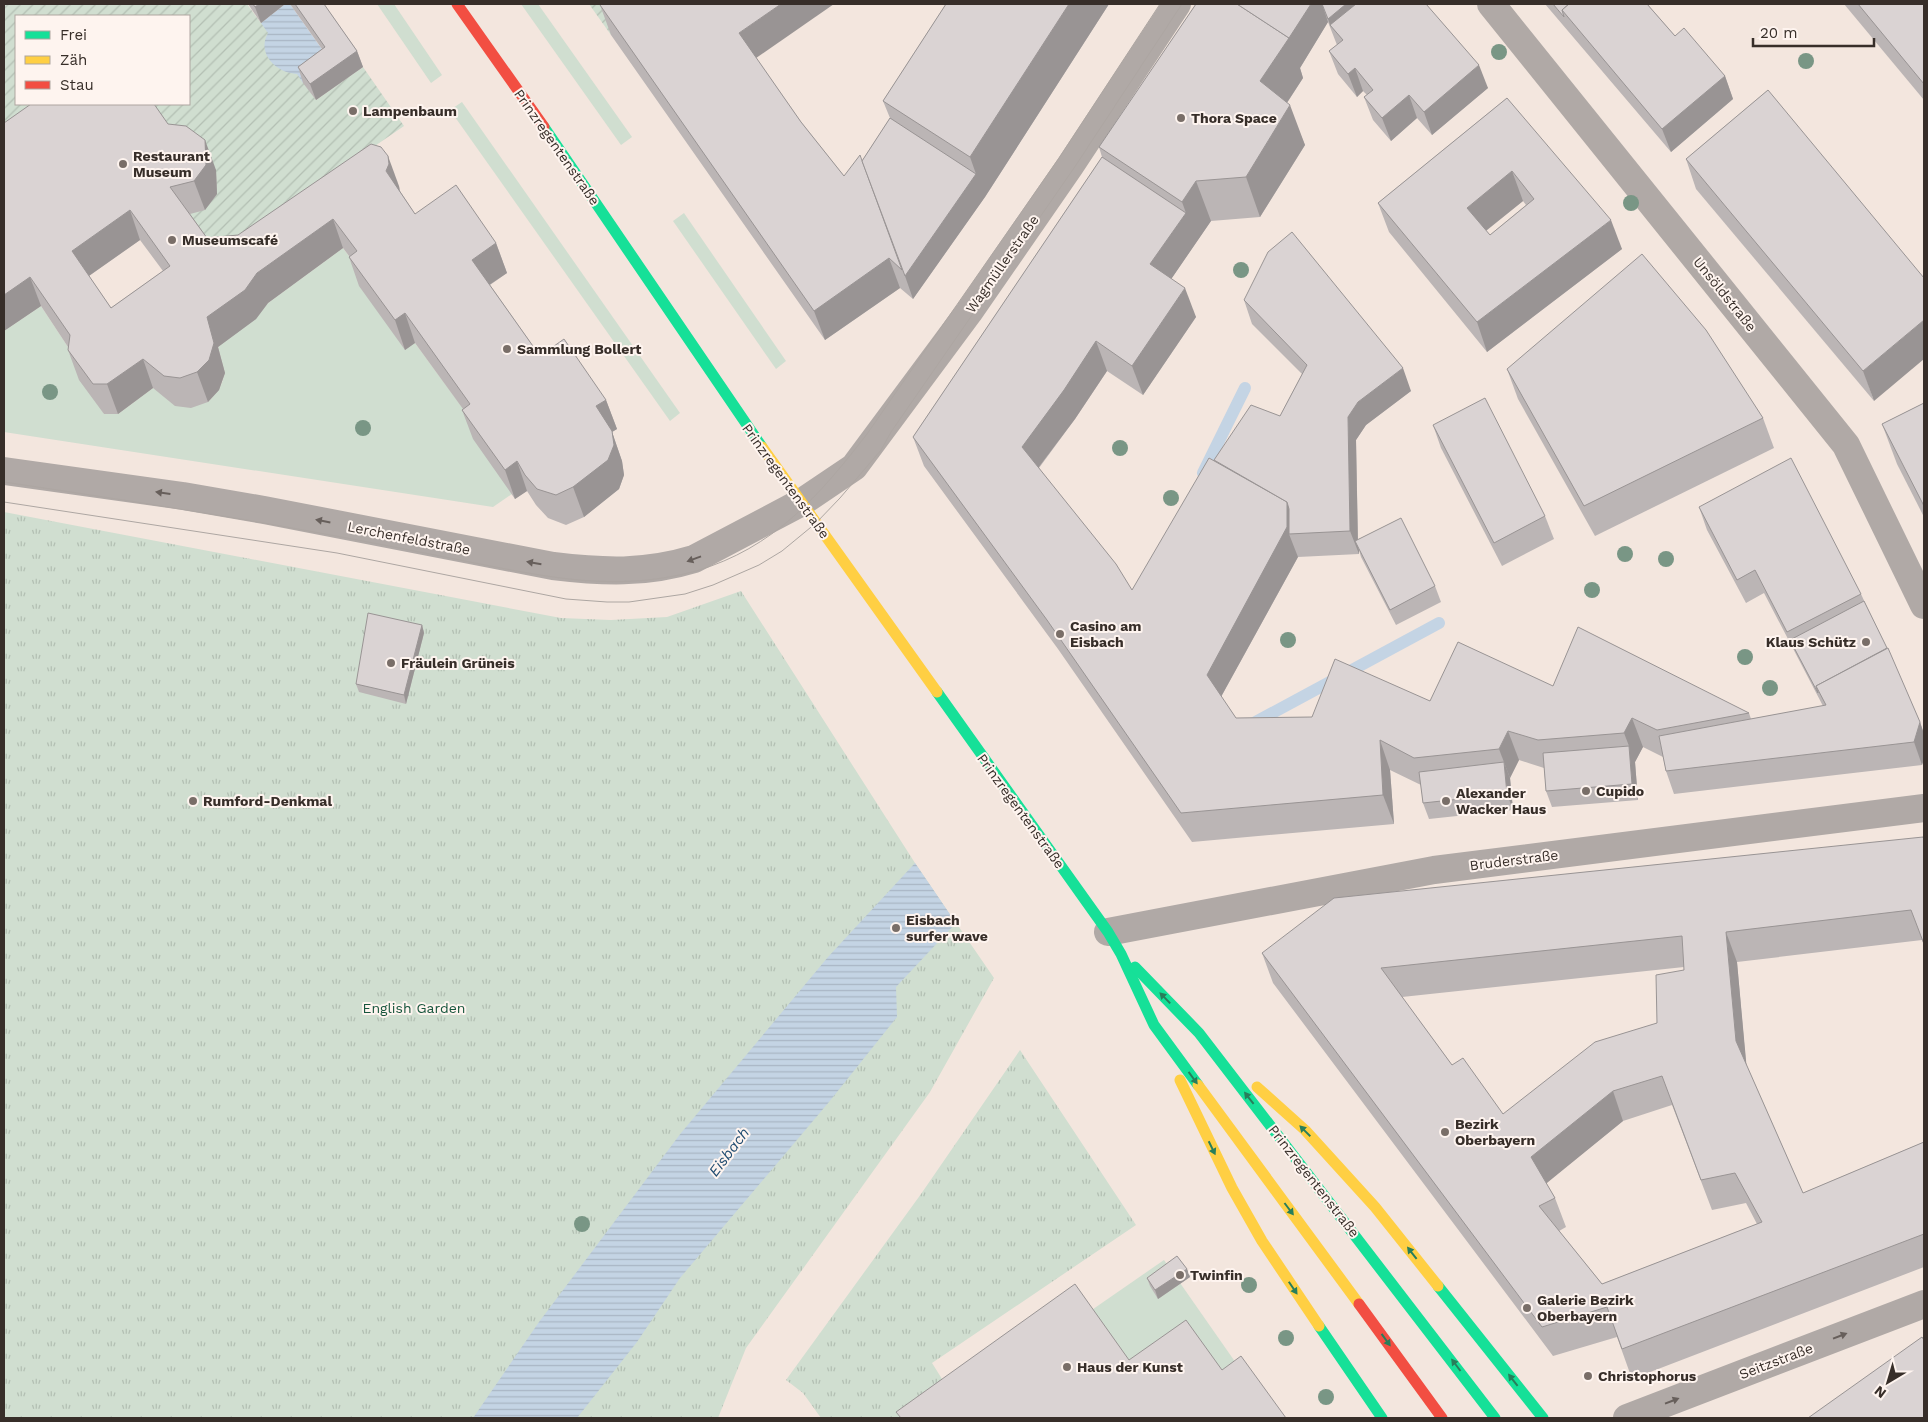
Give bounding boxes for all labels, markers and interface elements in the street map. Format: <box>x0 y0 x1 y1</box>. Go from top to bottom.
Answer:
legend <box>15 15 190 105</box>
scale bar <box>1753 15 1874 47</box>
text: 20 m <box>1760 24 1798 42</box>
text: Frei <box>60 26 87 44</box>
text: Zäh <box>60 51 87 69</box>
text: Stau <box>60 76 94 94</box>
street label: Prinzregentenstraße <box>511 86 603 208</box>
place label: Lampenbaum <box>363 103 457 119</box>
marker: Lampenbaum <box>347 105 359 117</box>
place label: Thora Space <box>1191 110 1277 126</box>
marker: Thora Space <box>1175 112 1187 124</box>
place label: Restaurant Museum <box>133 148 210 180</box>
marker: Restaurant Museum <box>117 158 129 170</box>
street label: Wagmüllerstraße <box>962 212 1042 316</box>
place label: Museumscafé <box>182 232 278 248</box>
marker: Museumscafé <box>166 234 178 246</box>
street label: Unsöldstraße <box>1690 254 1760 334</box>
place label: Sammlung Bollert <box>517 341 641 357</box>
marker: Sammlung Bollert <box>501 343 513 355</box>
street label: Prinzregentenstraße <box>739 421 833 541</box>
one-way arrow <box>155 489 171 497</box>
one-way arrow <box>315 516 331 524</box>
street label: Lerchenfeldstraße <box>346 518 472 558</box>
one-way arrow <box>686 555 701 563</box>
one-way arrow <box>525 558 541 566</box>
place label: Casino am Eisbach <box>1070 618 1142 650</box>
marker: Casino am Eisbach <box>1054 628 1066 640</box>
place label: Klaus Schütz <box>1766 634 1856 650</box>
marker: Klaus Schütz <box>1860 636 1872 648</box>
place label: Fräulein Grüneis <box>401 655 515 671</box>
marker: Fräulein Grüneis <box>385 657 397 669</box>
street label: Prinzregentenstraße <box>974 751 1068 871</box>
place label: Cupido <box>1596 783 1644 799</box>
place label: Alexander Wacker Haus <box>1456 785 1547 817</box>
marker: Cupido <box>1580 785 1592 797</box>
place label: Rumford-Denkmal <box>203 793 332 809</box>
marker: Rumford-Denkmal <box>187 795 199 807</box>
marker: Alexander Wacker Haus <box>1440 795 1452 807</box>
street label: Bruderstraße <box>1469 847 1559 873</box>
place label: Eisbach surfer wave <box>906 912 988 944</box>
marker: Eisbach surfer wave <box>890 922 902 934</box>
one-way arrow <box>1159 992 1171 1004</box>
park label: English Garden <box>363 1000 465 1016</box>
one-way arrow <box>1188 1071 1198 1085</box>
one-way arrow <box>1244 1092 1255 1105</box>
place label: Bezirk Oberbayern <box>1455 1116 1535 1148</box>
street label: Prinzregentenstraße <box>1265 1122 1363 1240</box>
water label: Eisbach <box>705 1124 753 1180</box>
one-way arrow <box>1299 1125 1311 1137</box>
marker: Bezirk Oberbayern <box>1439 1126 1451 1138</box>
one-way arrow <box>1208 1141 1216 1155</box>
one-way arrow <box>1283 1202 1294 1215</box>
one-way arrow <box>1406 1247 1417 1260</box>
place label: Twinfin <box>1190 1267 1243 1283</box>
marker: Twinfin <box>1174 1269 1186 1281</box>
one-way arrow <box>1289 1281 1298 1295</box>
place label: Galerie Bezirk Oberbayern <box>1537 1292 1634 1324</box>
marker: Galerie Bezirk Oberbayern <box>1521 1302 1533 1314</box>
one-way arrow <box>1833 1332 1848 1340</box>
one-way arrow <box>1381 1333 1391 1347</box>
street label: Seitzstraße <box>1737 1340 1815 1382</box>
north arrow <box>1863 1357 1913 1407</box>
place label: Haus der Kunst <box>1077 1359 1183 1375</box>
one-way arrow <box>1450 1359 1461 1372</box>
marker: Haus der Kunst <box>1061 1361 1073 1373</box>
place label: Christophorus <box>1598 1368 1697 1384</box>
marker: Christophorus <box>1582 1370 1594 1382</box>
one-way arrow <box>1507 1374 1518 1387</box>
text: N <box>1871 1383 1889 1402</box>
one-way arrow <box>1665 1397 1680 1405</box>

